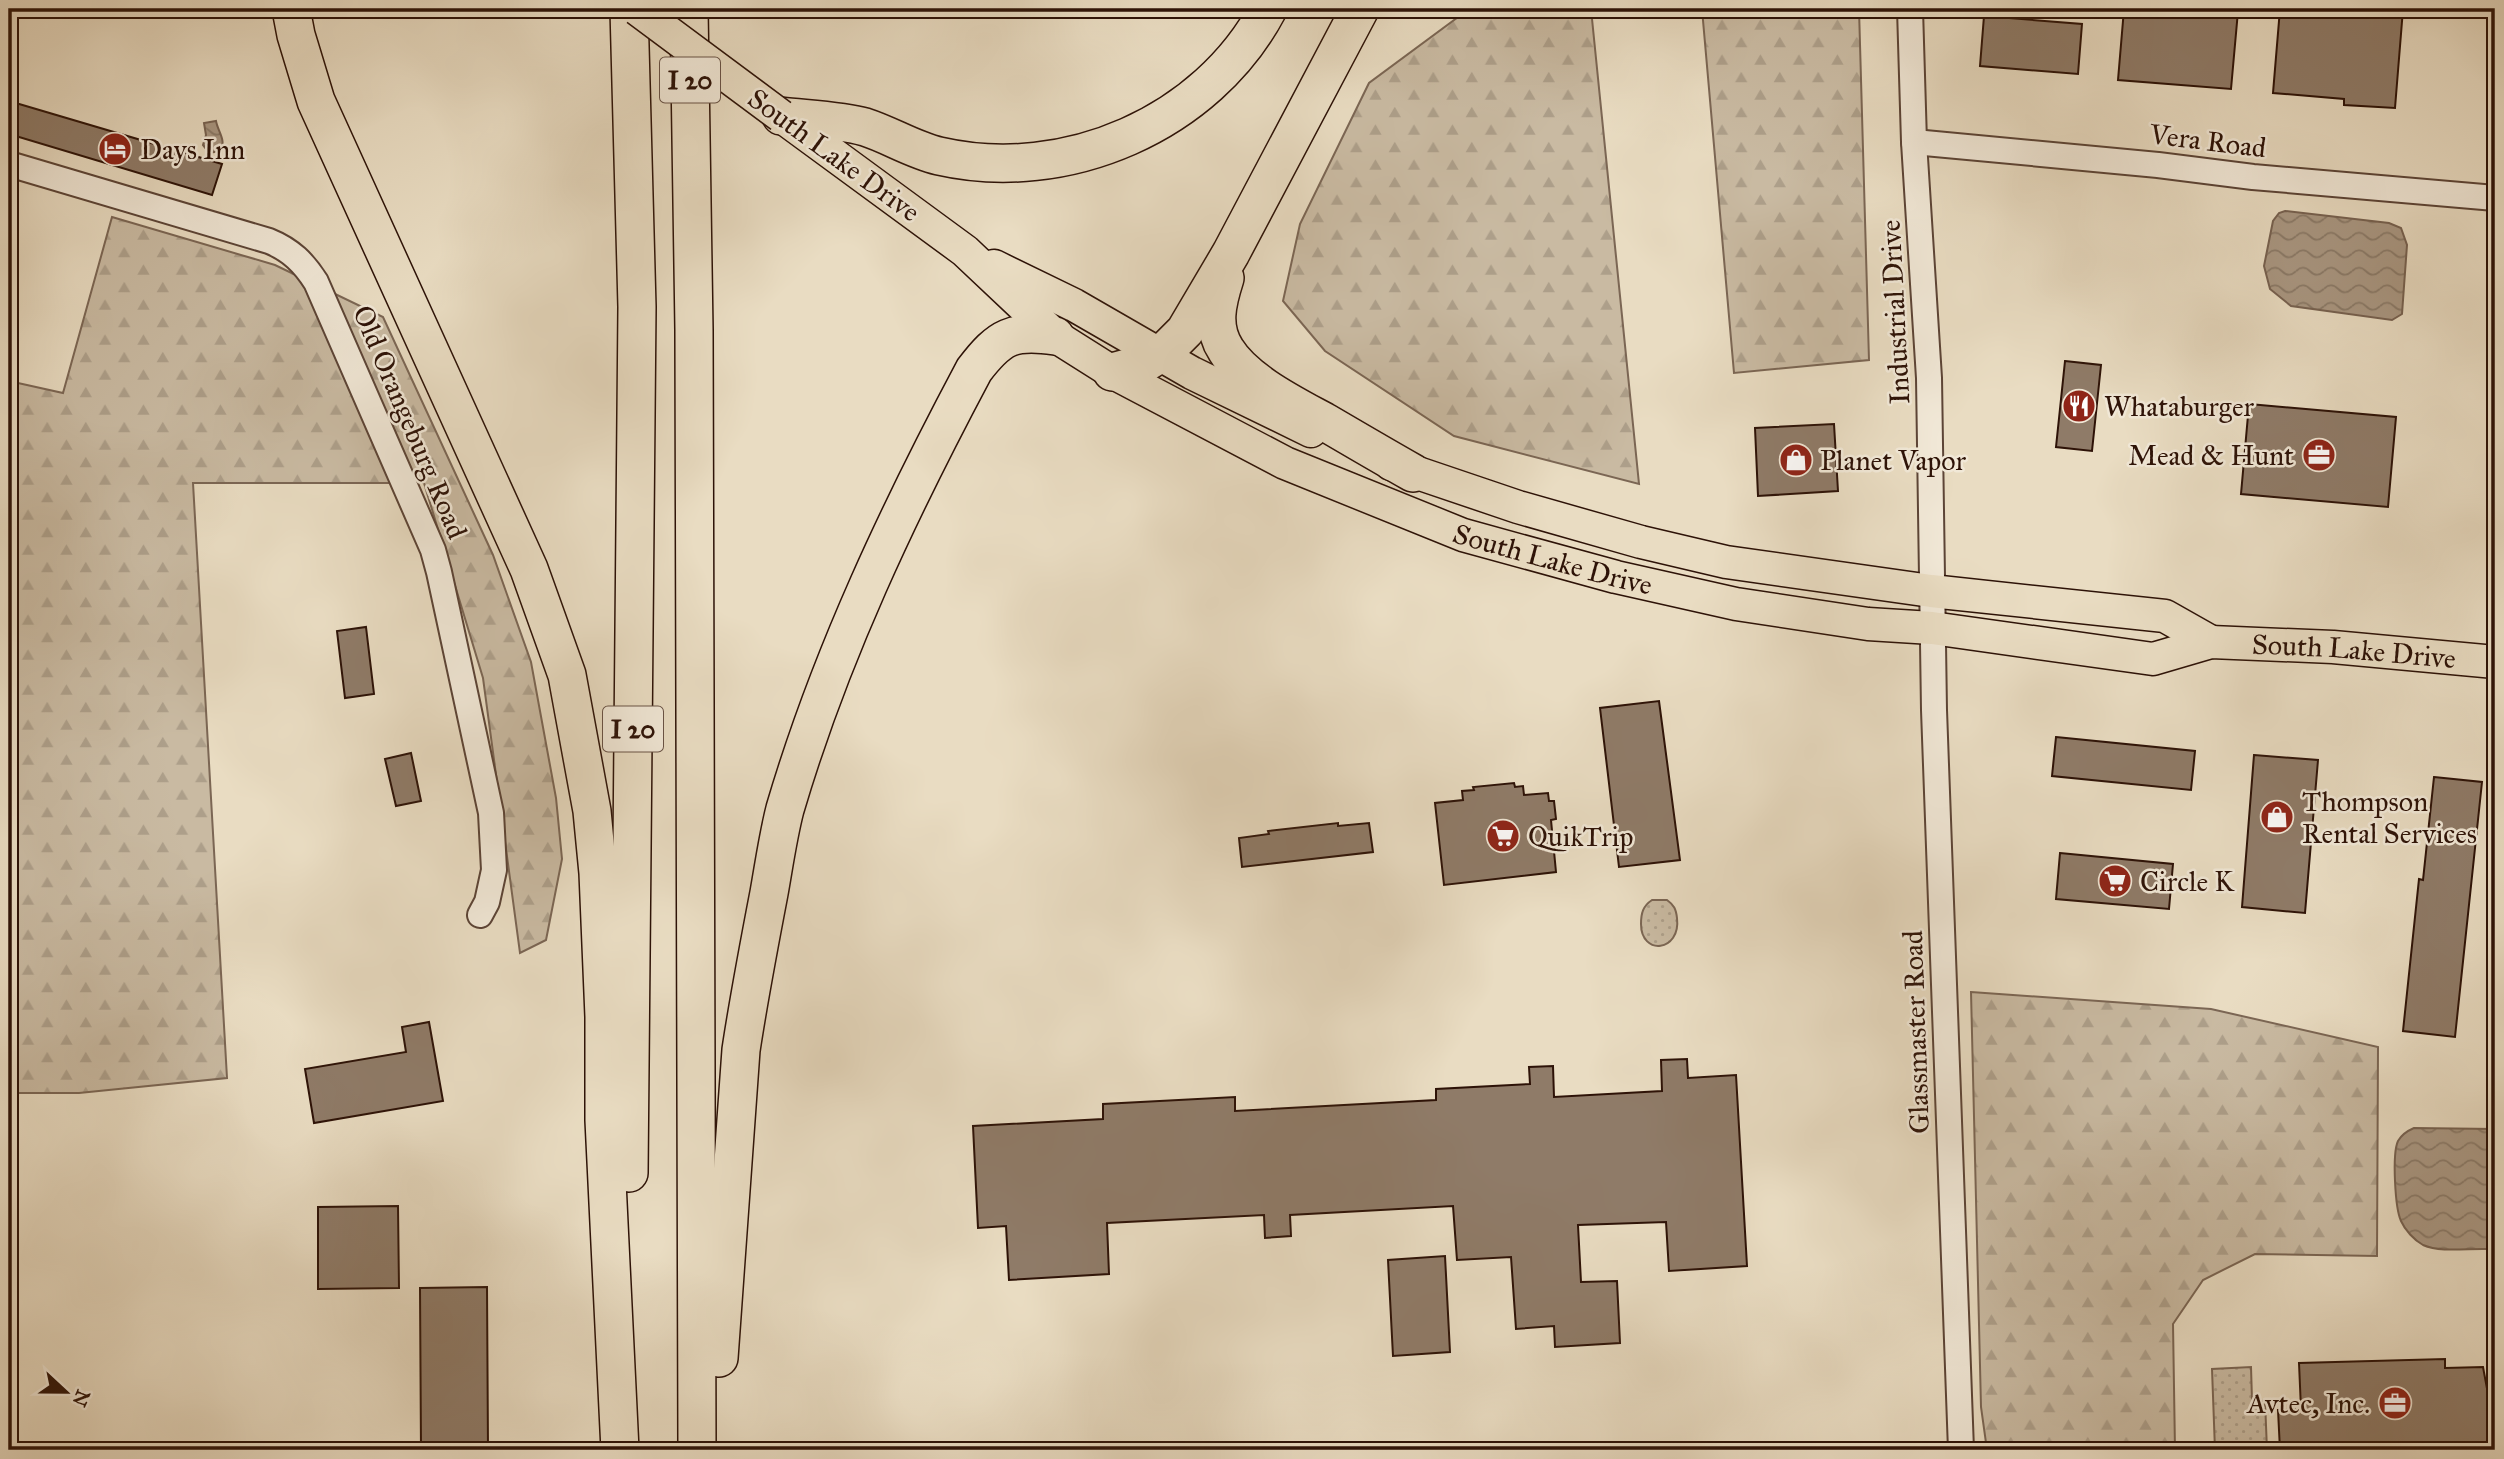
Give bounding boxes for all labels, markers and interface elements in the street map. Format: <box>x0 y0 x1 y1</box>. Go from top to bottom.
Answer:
road number: I 20 <box>660 58 720 102</box>
street label: South Lake Drive <box>741 81 927 229</box>
street label: Vera Road <box>2147 116 2268 166</box>
hotel icon: Days Inn <box>96 130 134 168</box>
place label: Days Inn <box>140 132 245 167</box>
street label: Industrial Drive <box>1873 219 1917 405</box>
street label: Old Orangeburg Road <box>345 300 475 544</box>
restaurant icon: Whataburger <box>2060 387 2098 425</box>
place label: Whataburger <box>2104 389 2255 424</box>
office icon: Mead & Hunt <box>2300 436 2338 474</box>
place label: Mead & Hunt <box>2128 438 2294 473</box>
shop icon: Planet Vapor <box>1777 441 1815 479</box>
place label: Planet Vapor <box>1820 443 1967 478</box>
street label: South Lake Drive <box>1448 515 1656 602</box>
street label: South Lake Drive <box>2251 626 2457 676</box>
road number: I 20 <box>603 706 663 751</box>
place label: Thompson Rental Services <box>2302 784 2477 851</box>
shop icon: Thompson Rental Services <box>2258 798 2296 836</box>
supermarket icon: QuikTrip <box>1484 817 1522 855</box>
place label: QuikTrip <box>1528 819 1633 854</box>
supermarket icon: Circle K <box>2096 862 2134 900</box>
place label: Circle K <box>2140 864 2235 899</box>
street label: Glassmaster Road <box>1895 930 1937 1134</box>
north arrow <box>32 1358 102 1428</box>
office icon: Avtec, Inc. <box>2376 1384 2414 1422</box>
text: N <box>68 1386 95 1410</box>
place label: Avtec, Inc. <box>2246 1386 2370 1421</box>

